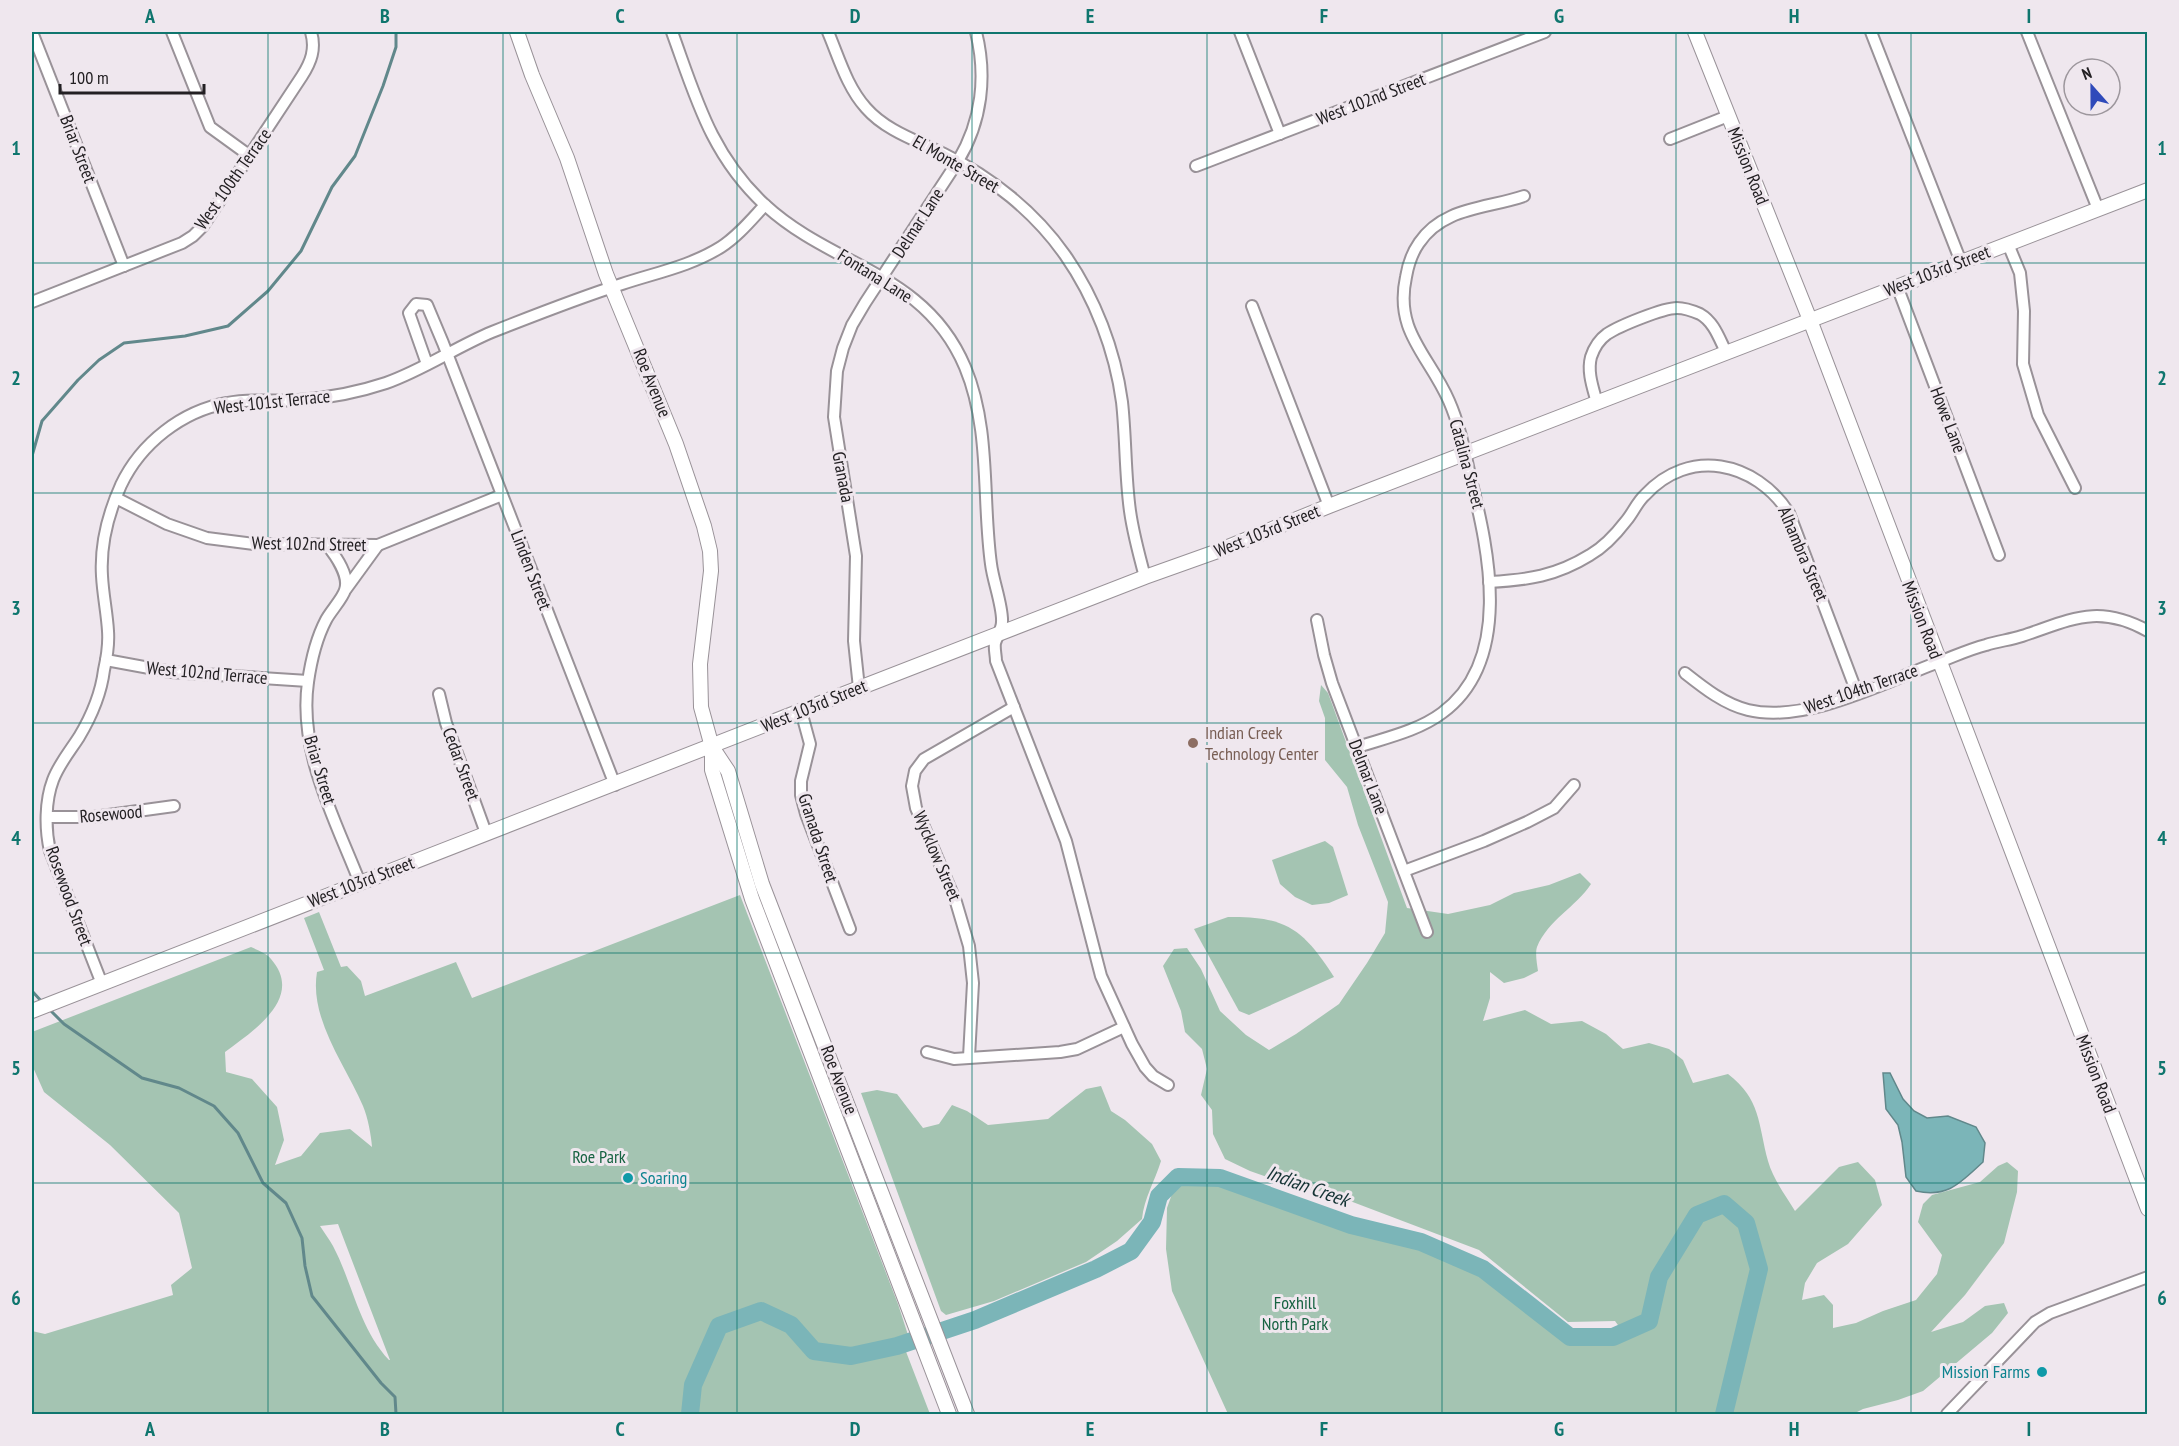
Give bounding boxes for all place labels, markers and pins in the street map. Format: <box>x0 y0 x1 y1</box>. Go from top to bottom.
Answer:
place label: Indian Creek Technology Center <box>1205 721 1319 765</box>
marker: Indian Creek Technology Center <box>1186 736 1200 750</box>
place label: Soaring <box>640 1166 687 1189</box>
marker: Soaring <box>621 1171 635 1185</box>
place label: Mission Farms <box>1942 1360 2030 1383</box>
marker: Mission Farms <box>2035 1365 2049 1379</box>

